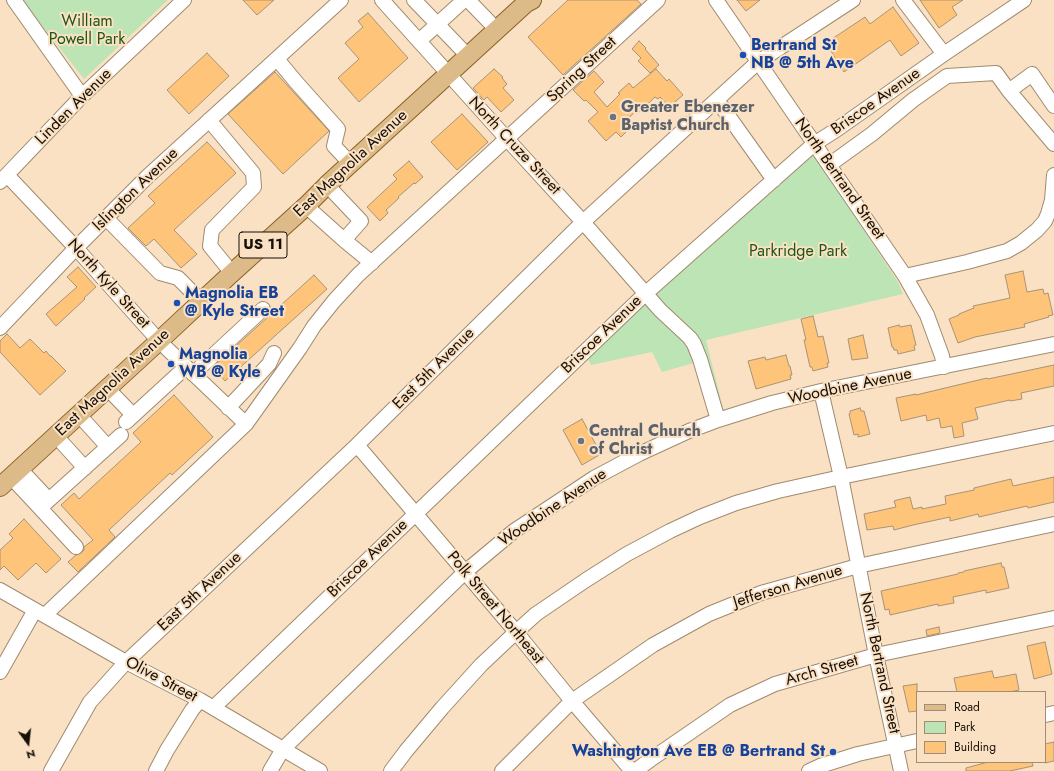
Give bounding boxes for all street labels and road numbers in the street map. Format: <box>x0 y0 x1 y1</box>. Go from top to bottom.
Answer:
street label: Spring Street <box>543 33 621 107</box>
street label: Briscoe Avenue <box>828 64 924 140</box>
street label: Linden Avenue <box>32 65 116 149</box>
street label: North Cruze Street <box>464 93 564 199</box>
street label: East Magnolia Avenue <box>290 106 412 222</box>
street label: North Bertrand Street <box>790 115 888 243</box>
street label: Islington Avenue <box>89 144 183 236</box>
road number: US 11 <box>239 232 287 258</box>
street label: North Kyle Street <box>63 235 153 333</box>
street label: Briscoe Avenue <box>558 292 646 378</box>
street label: East 5th Avenue <box>389 324 479 414</box>
street label: East Magnolia Avenue <box>52 325 174 441</box>
street label: Woodbine Avenue <box>787 365 913 409</box>
street label: Woodbine Avenue <box>496 465 610 551</box>
street label: Briscoe Avenue <box>324 516 412 602</box>
street label: East 5th Avenue <box>154 548 246 636</box>
street label: Polk Street Northeast <box>442 548 548 668</box>
street label: Jefferson Avenue <box>731 561 845 613</box>
street label: North Bertrand Street <box>855 591 903 735</box>
street label: Arch Street <box>783 651 861 691</box>
street label: Olive Street <box>122 653 200 707</box>

